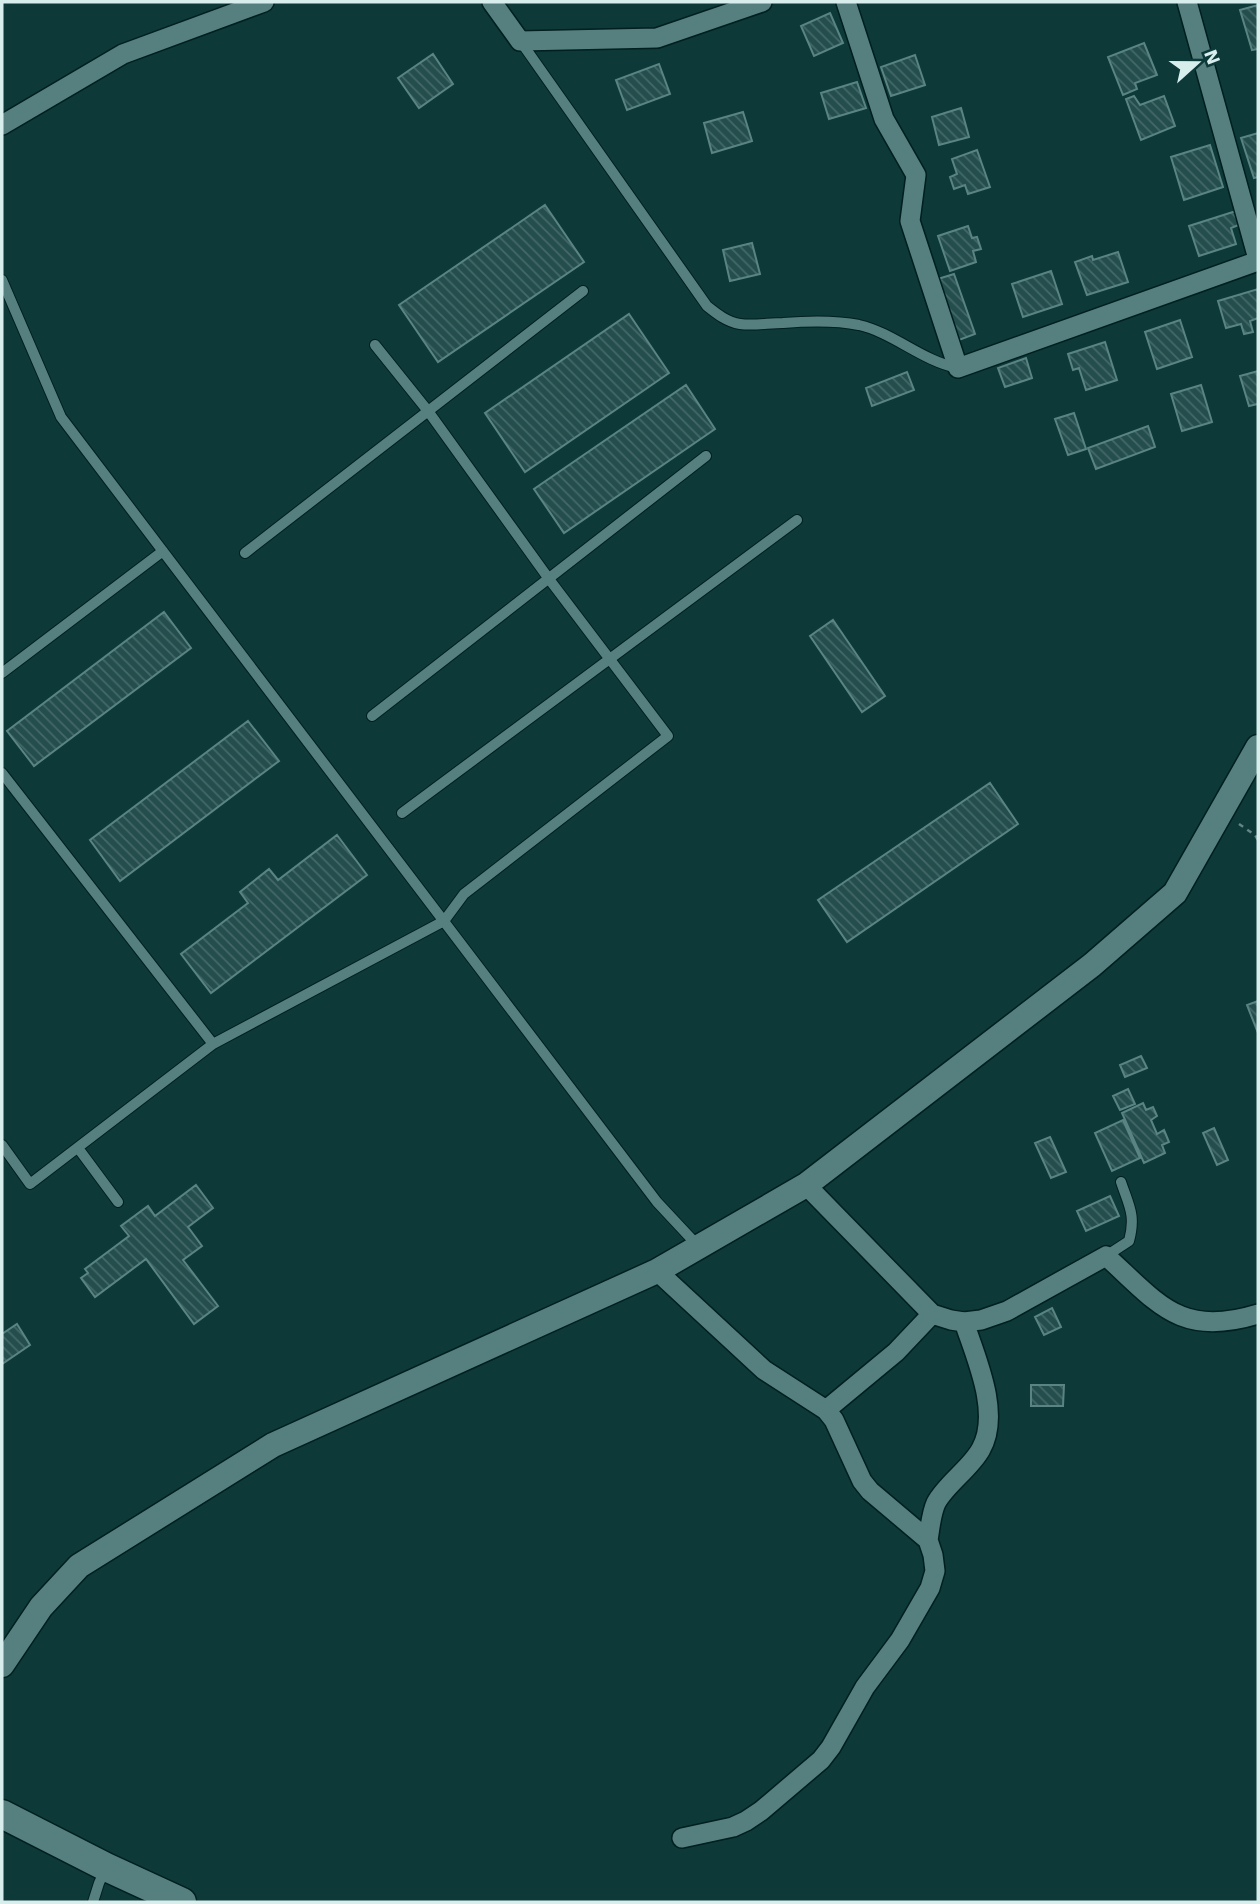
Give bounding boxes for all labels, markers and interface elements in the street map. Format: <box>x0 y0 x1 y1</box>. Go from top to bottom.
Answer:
north arrow <box>1162 28 1232 98</box>
text: N <box>1199 46 1226 68</box>

